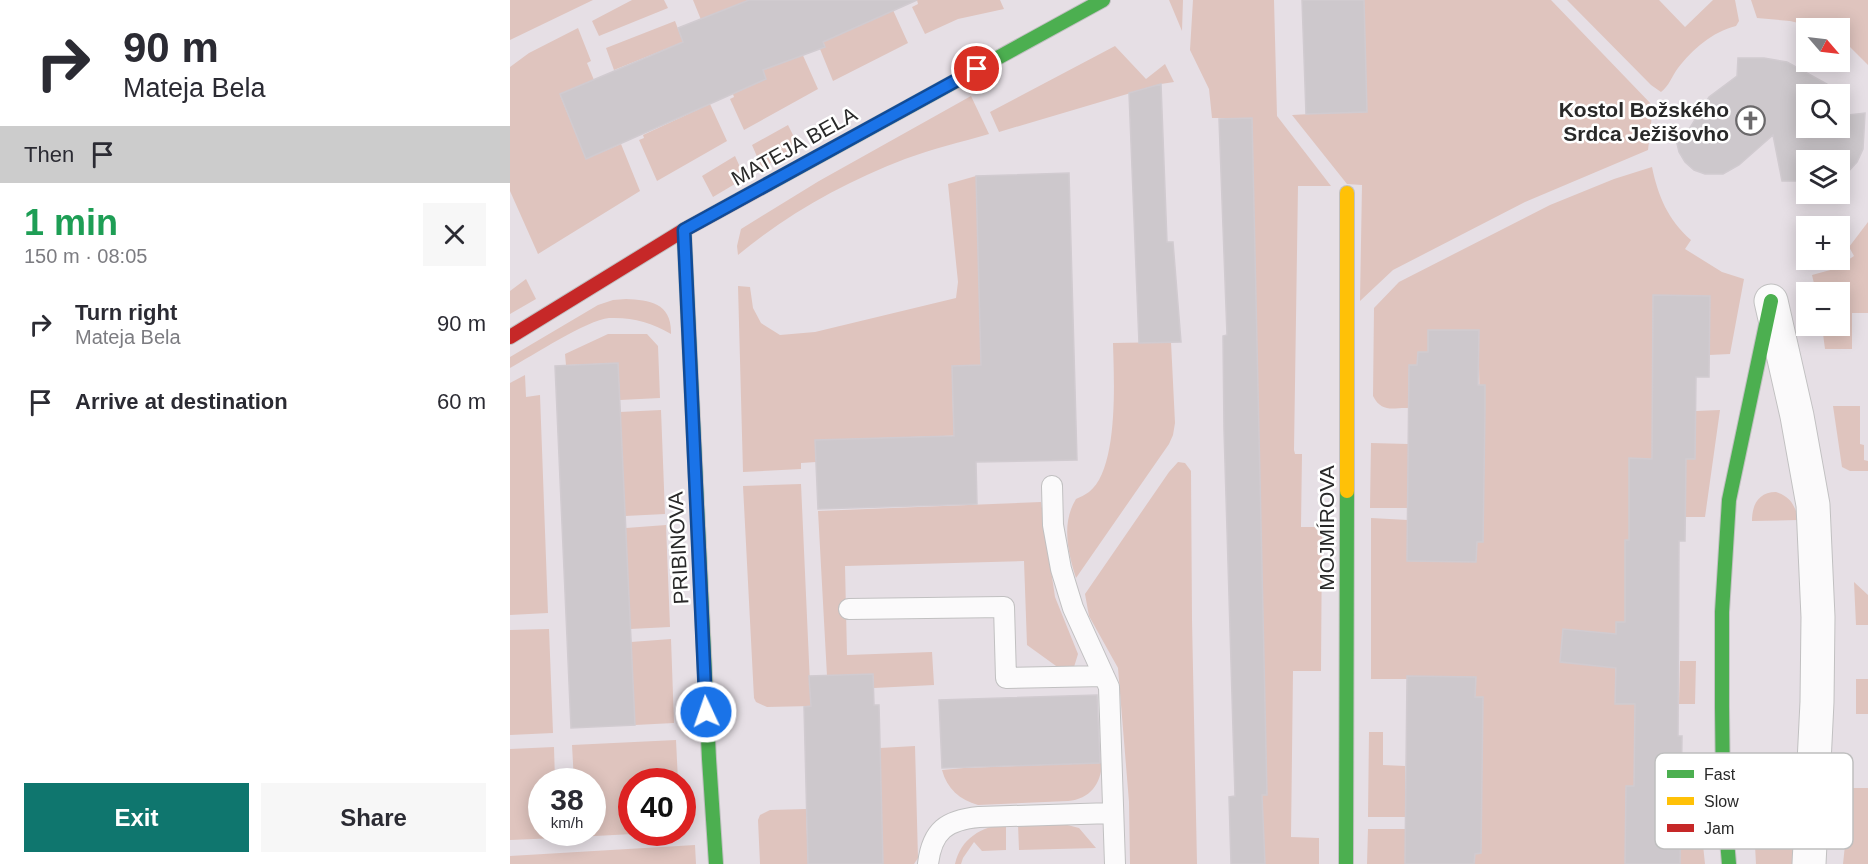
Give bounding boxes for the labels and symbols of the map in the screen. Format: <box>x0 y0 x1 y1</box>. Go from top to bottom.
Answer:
north arrow <box>1796 18 1850 72</box>
pin <box>951 43 1002 94</box>
place label: Kostol Božského Srdca Ježišovho <box>1559 98 1729 145</box>
street label: MATEJA BELA <box>727 102 861 190</box>
church icon: Kostol Božského Srdca Ježišovho <box>1734 105 1766 137</box>
street label: MOJMÍROVA <box>1315 465 1338 591</box>
street label: PRIBINOVA <box>664 491 692 605</box>
position arrow <box>674 680 738 744</box>
legend <box>1655 753 1853 849</box>
text: Fast <box>1704 766 1736 783</box>
speed limit sign: 40 <box>618 768 696 846</box>
text: Slow <box>1704 793 1739 810</box>
text: Jam <box>1704 820 1734 837</box>

